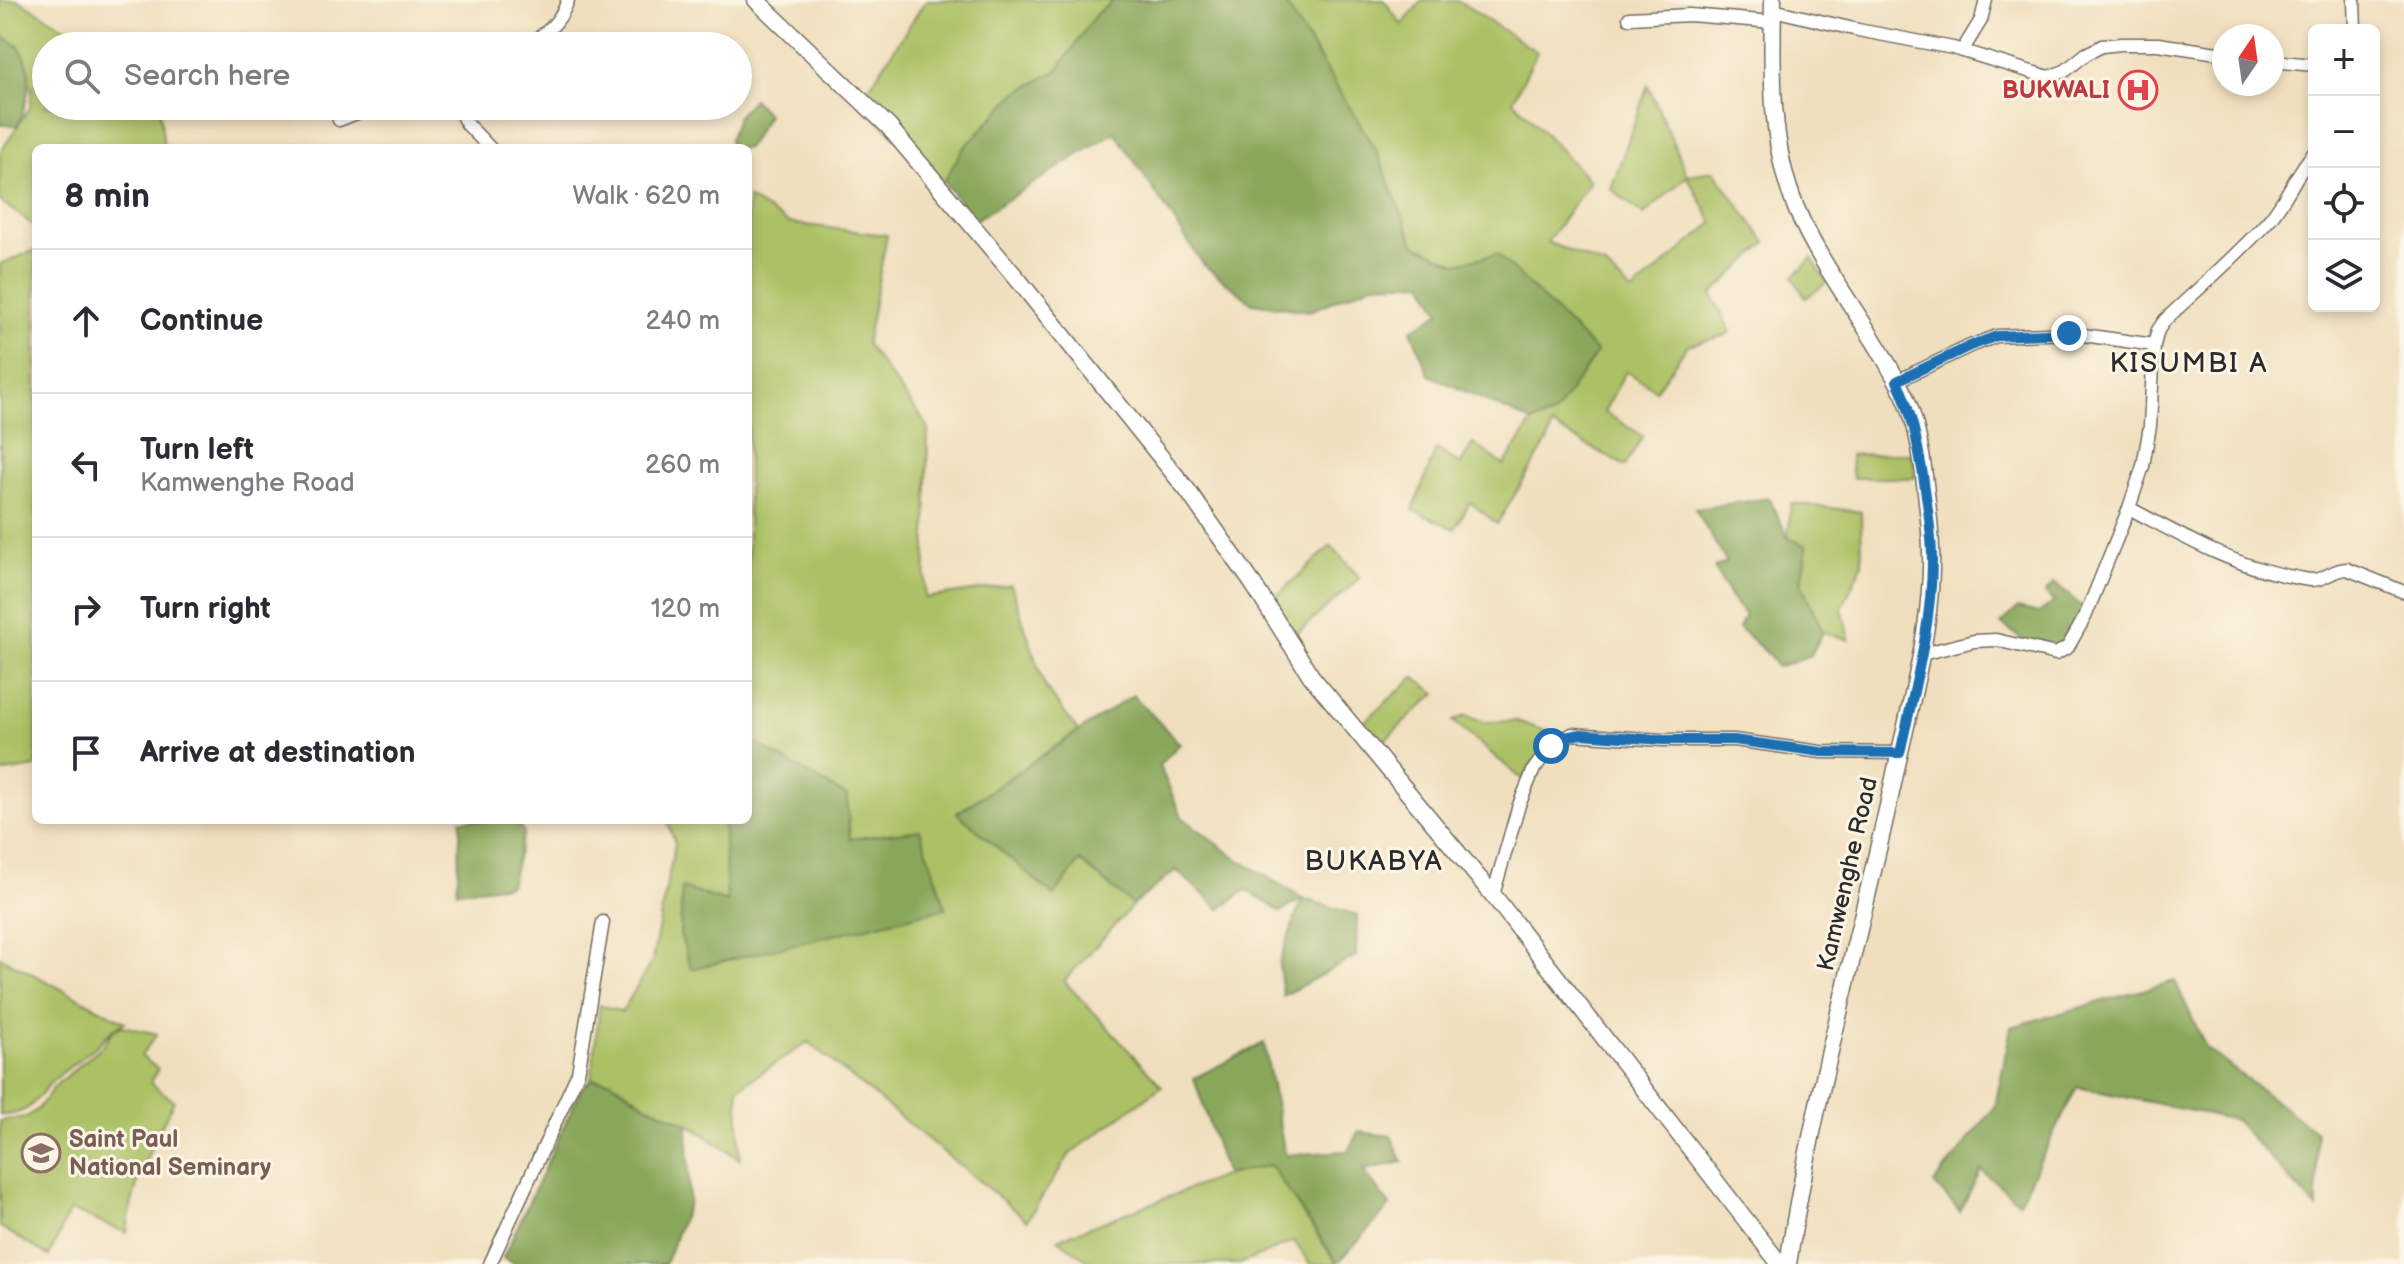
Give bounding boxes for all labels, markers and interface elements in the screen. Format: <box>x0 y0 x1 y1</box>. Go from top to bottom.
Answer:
north arrow <box>2212 24 2284 96</box>
map controls <box>2308 24 2380 312</box>
button: + <box>2308 24 2380 96</box>
search box <box>32 32 752 120</box>
icon: search <box>60 54 104 98</box>
text: Search here <box>124 58 290 94</box>
hospital icon: BUKWALI <box>2117 69 2159 111</box>
place label: BUKWALI <box>2002 76 2110 105</box>
button: − <box>2308 96 2380 168</box>
button: locate <box>2308 168 2380 240</box>
text: 8 min <box>64 176 150 217</box>
text: Walk · 620 m <box>573 181 720 212</box>
button: layers <box>2308 240 2380 312</box>
icon: ahead <box>64 299 108 343</box>
text: Continue <box>140 303 263 339</box>
text: 240 m <box>645 306 720 337</box>
route end <box>2051 315 2087 351</box>
district label: KISUMBI A <box>2110 347 2268 380</box>
text: Turn left <box>140 432 254 468</box>
icon: left <box>64 443 108 487</box>
text: 260 m <box>645 450 720 481</box>
text: Kamwenghe Road <box>140 468 355 499</box>
icon: right <box>64 587 108 631</box>
text: Turn right <box>140 591 271 627</box>
text: 120 m <box>651 594 720 625</box>
route start <box>1533 728 1569 764</box>
icon: arrive <box>64 731 108 775</box>
text: Arrive at destination <box>140 735 416 771</box>
street label: Kamwenghe Road <box>1811 774 1884 974</box>
district label: BUKABYA <box>1304 845 1444 878</box>
place label: Saint Paul National Seminary <box>69 1125 271 1182</box>
school or university icon: Saint Paul National Seminary <box>20 1132 62 1174</box>

